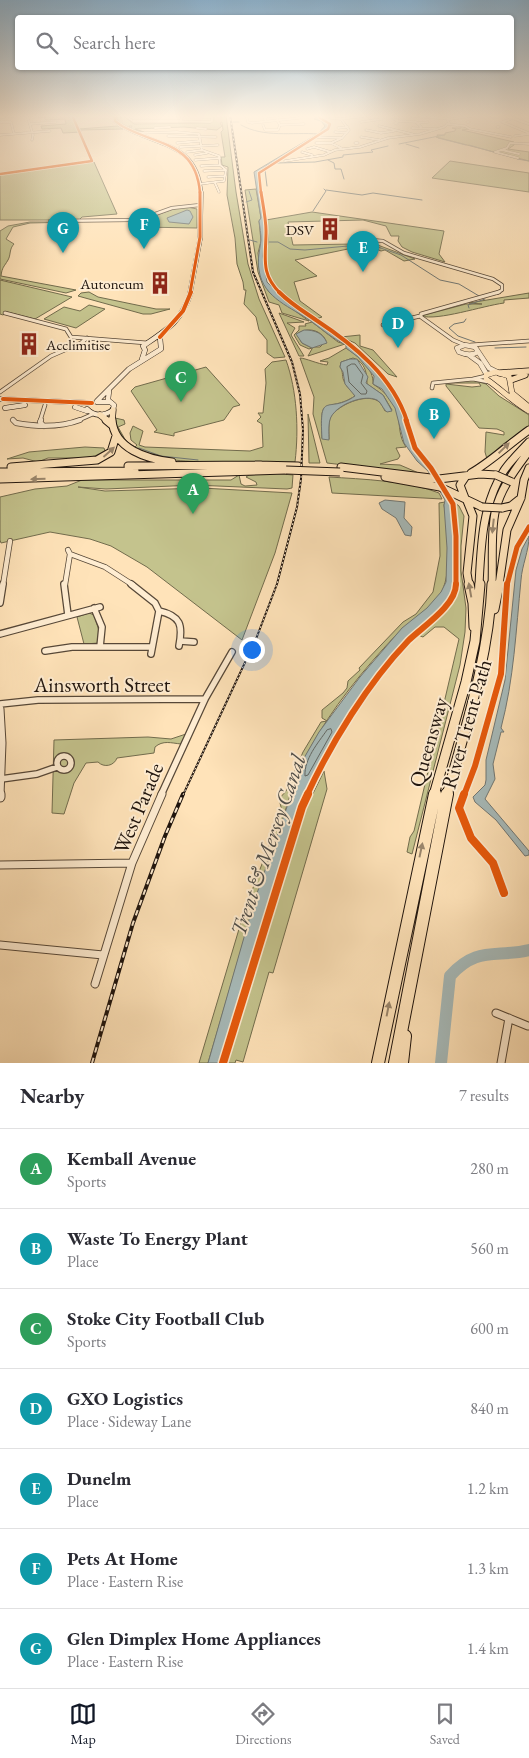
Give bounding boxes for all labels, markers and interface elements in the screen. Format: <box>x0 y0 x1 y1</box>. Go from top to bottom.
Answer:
search box <box>15 15 514 70</box>
icon: search <box>33 29 61 57</box>
text: Search here <box>73 30 155 55</box>
pin: F <box>128 208 160 249</box>
pin: G <box>47 212 79 253</box>
building icon: DSV <box>317 216 343 242</box>
place label: DSV <box>286 220 315 239</box>
pin: E <box>347 231 379 272</box>
building icon: Autoneum <box>147 270 173 296</box>
place label: Autoneum <box>79 274 144 293</box>
pin: D <box>382 307 414 348</box>
building icon: Acclimitise <box>16 331 42 357</box>
place label: Acclimitise <box>45 335 110 354</box>
pin: C <box>165 361 197 402</box>
pin: B <box>418 398 450 439</box>
one-way arrow <box>498 442 510 454</box>
one-way arrow <box>103 447 115 458</box>
pin: A <box>177 473 209 514</box>
one-way arrow <box>30 475 46 483</box>
one-way arrow <box>489 518 497 534</box>
one-way arrow <box>466 581 474 597</box>
your location <box>239 637 265 663</box>
street label: River Trent Path <box>435 656 497 792</box>
street label: Ainsworth Street <box>33 671 171 698</box>
street label: Queensway <box>402 693 455 790</box>
water label: Trent & Mersey Canal <box>223 750 313 939</box>
street label: West Parade <box>107 759 169 857</box>
one-way arrow <box>417 843 425 858</box>
one-way arrow <box>385 1001 393 1017</box>
text: Nearby <box>20 1082 84 1109</box>
text: 7 results <box>459 1085 509 1106</box>
text: Kemball Avenue <box>67 1146 196 1171</box>
text: A <box>30 1158 42 1179</box>
text: 280 m <box>470 1158 509 1179</box>
text: Sports <box>67 1171 106 1192</box>
text: Waste To Energy Plant <box>67 1226 248 1251</box>
text: B <box>31 1238 41 1259</box>
text: 560 m <box>470 1238 509 1259</box>
text: Place <box>67 1251 99 1272</box>
text: Stoke City Football Club <box>67 1306 264 1331</box>
text: C <box>30 1318 42 1339</box>
text: 600 m <box>470 1318 509 1339</box>
text: Sports <box>67 1331 106 1352</box>
text: GXO Logistics <box>67 1386 183 1411</box>
text: D <box>30 1398 42 1419</box>
text: 840 m <box>470 1398 509 1419</box>
text: Place · Sideway Lane <box>67 1411 191 1432</box>
text: Dunelm <box>67 1466 131 1491</box>
text: E <box>31 1478 41 1499</box>
text: 1.2 km <box>467 1478 509 1499</box>
text: Place <box>67 1491 99 1512</box>
text: Pets At Home <box>67 1546 178 1571</box>
text: F <box>32 1558 40 1579</box>
text: 1.3 km <box>467 1558 509 1579</box>
text: Place · Eastern Rise <box>67 1571 183 1592</box>
text: Glen Dimplex Home Appliances <box>67 1626 321 1651</box>
text: G <box>30 1638 42 1659</box>
text: 1.4 km <box>467 1638 509 1659</box>
text: Place · Eastern Rise <box>67 1651 183 1672</box>
tab: Map <box>69 1700 97 1748</box>
tab: Directions <box>235 1700 292 1748</box>
tab: Saved <box>430 1700 460 1748</box>

